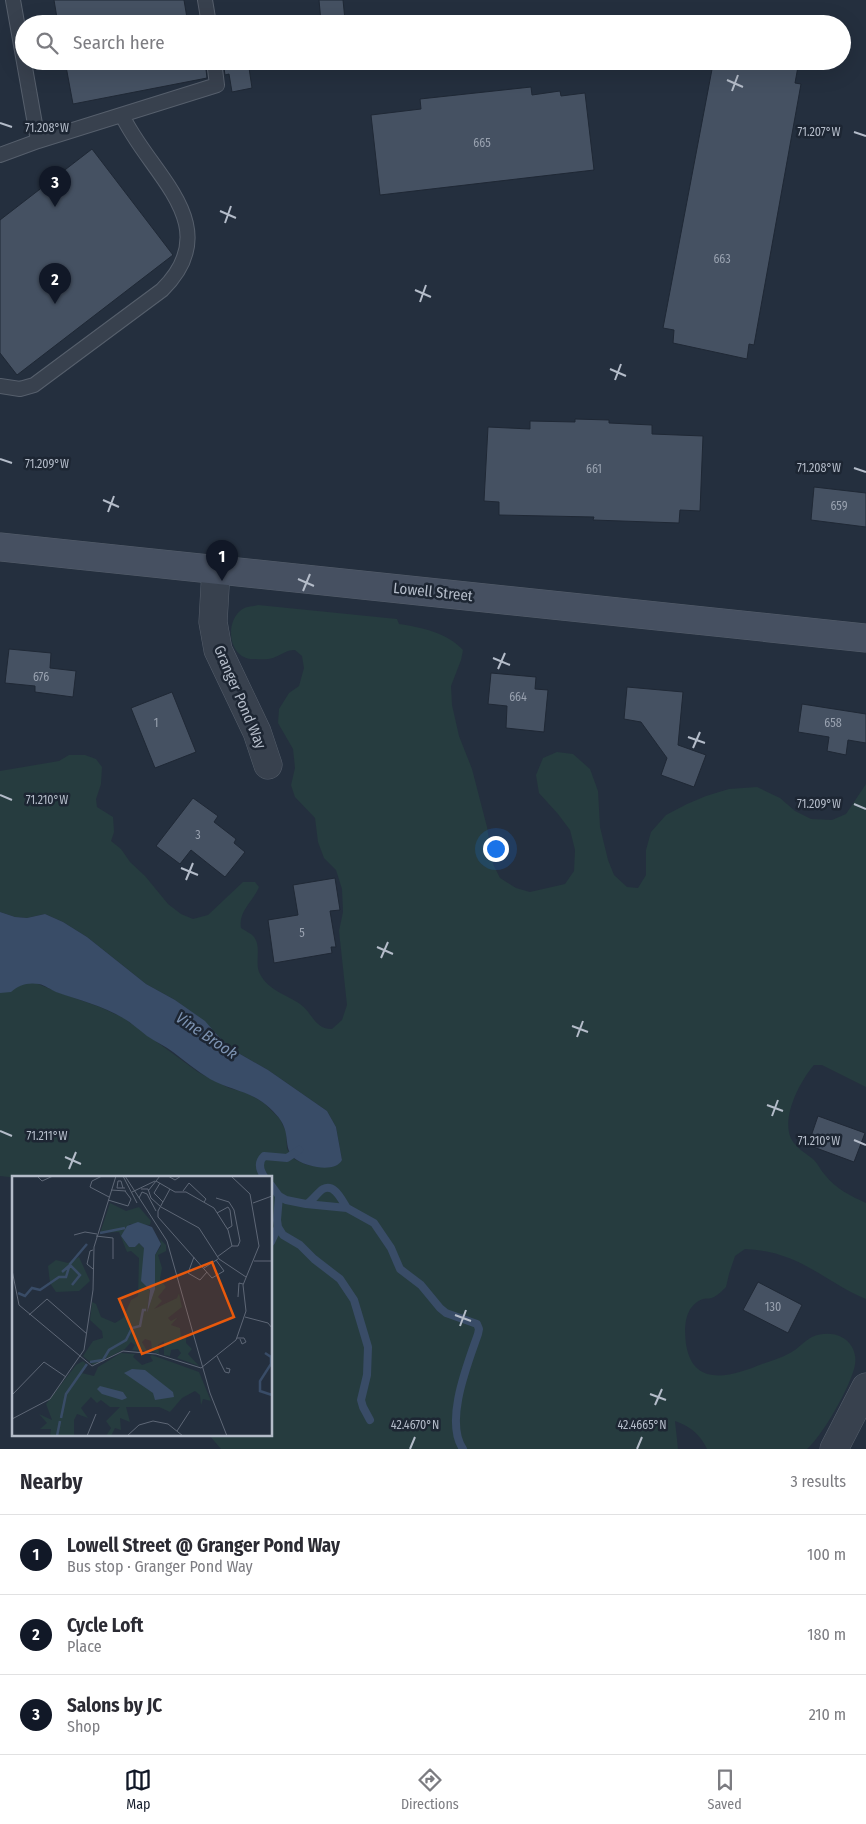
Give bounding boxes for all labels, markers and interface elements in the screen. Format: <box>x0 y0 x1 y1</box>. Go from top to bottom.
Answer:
search box <box>15 15 851 70</box>
icon: search <box>33 29 61 57</box>
text: Search here <box>73 31 165 54</box>
text: 71.208°W <box>25 121 69 135</box>
text: 71.207°W <box>798 125 840 139</box>
house number: 665 <box>473 136 491 150</box>
pin: 3 <box>39 166 71 207</box>
house number: 663 <box>713 252 731 266</box>
pin: 2 <box>39 263 71 304</box>
text: 71.209°W <box>25 457 69 471</box>
text: 71.208°W <box>797 461 841 475</box>
house number: 661 <box>586 462 602 476</box>
house number: 659 <box>830 499 848 513</box>
pin: 1 <box>206 540 238 581</box>
street label: Lowell Street <box>392 579 474 605</box>
street label: Granger Pond Way <box>210 642 270 752</box>
house number: 676 <box>33 670 49 684</box>
house number: 664 <box>509 690 527 704</box>
house number: 1 <box>154 716 158 730</box>
house number: 658 <box>824 716 842 730</box>
text: 71.210°W <box>26 793 68 807</box>
text: 71.209°W <box>797 797 841 811</box>
house number: 3 <box>195 828 201 842</box>
your location <box>483 836 509 862</box>
house number: 5 <box>299 926 305 940</box>
water label: Vine Brook <box>172 1008 241 1063</box>
text: 71.211°W <box>27 1129 67 1143</box>
text: 71.210°W <box>798 1134 840 1148</box>
inset map <box>12 1176 272 1436</box>
house number: 130 <box>765 1300 781 1314</box>
text: 42.4670°N <box>391 1418 439 1432</box>
text: 42.4665°N <box>617 1418 667 1432</box>
text: Nearby <box>20 1469 82 1495</box>
text: 3 results <box>790 1472 846 1491</box>
text: Lowell Street @ Granger Pond Way <box>67 1534 340 1557</box>
text: 1 <box>33 1545 39 1564</box>
text: 100 m <box>807 1545 846 1564</box>
text: Bus stop · Granger Pond Way <box>67 1557 253 1576</box>
text: Cycle Loft <box>67 1614 143 1637</box>
text: 2 <box>32 1625 40 1644</box>
text: 180 m <box>807 1625 846 1644</box>
text: Place <box>67 1637 102 1656</box>
text: Salons by JC <box>67 1694 162 1717</box>
text: 3 <box>32 1705 40 1724</box>
text: 210 m <box>809 1705 846 1724</box>
text: Shop <box>67 1717 100 1736</box>
tab: Map <box>124 1766 152 1813</box>
tab: Directions <box>401 1766 459 1813</box>
tab: Saved <box>707 1766 742 1813</box>

